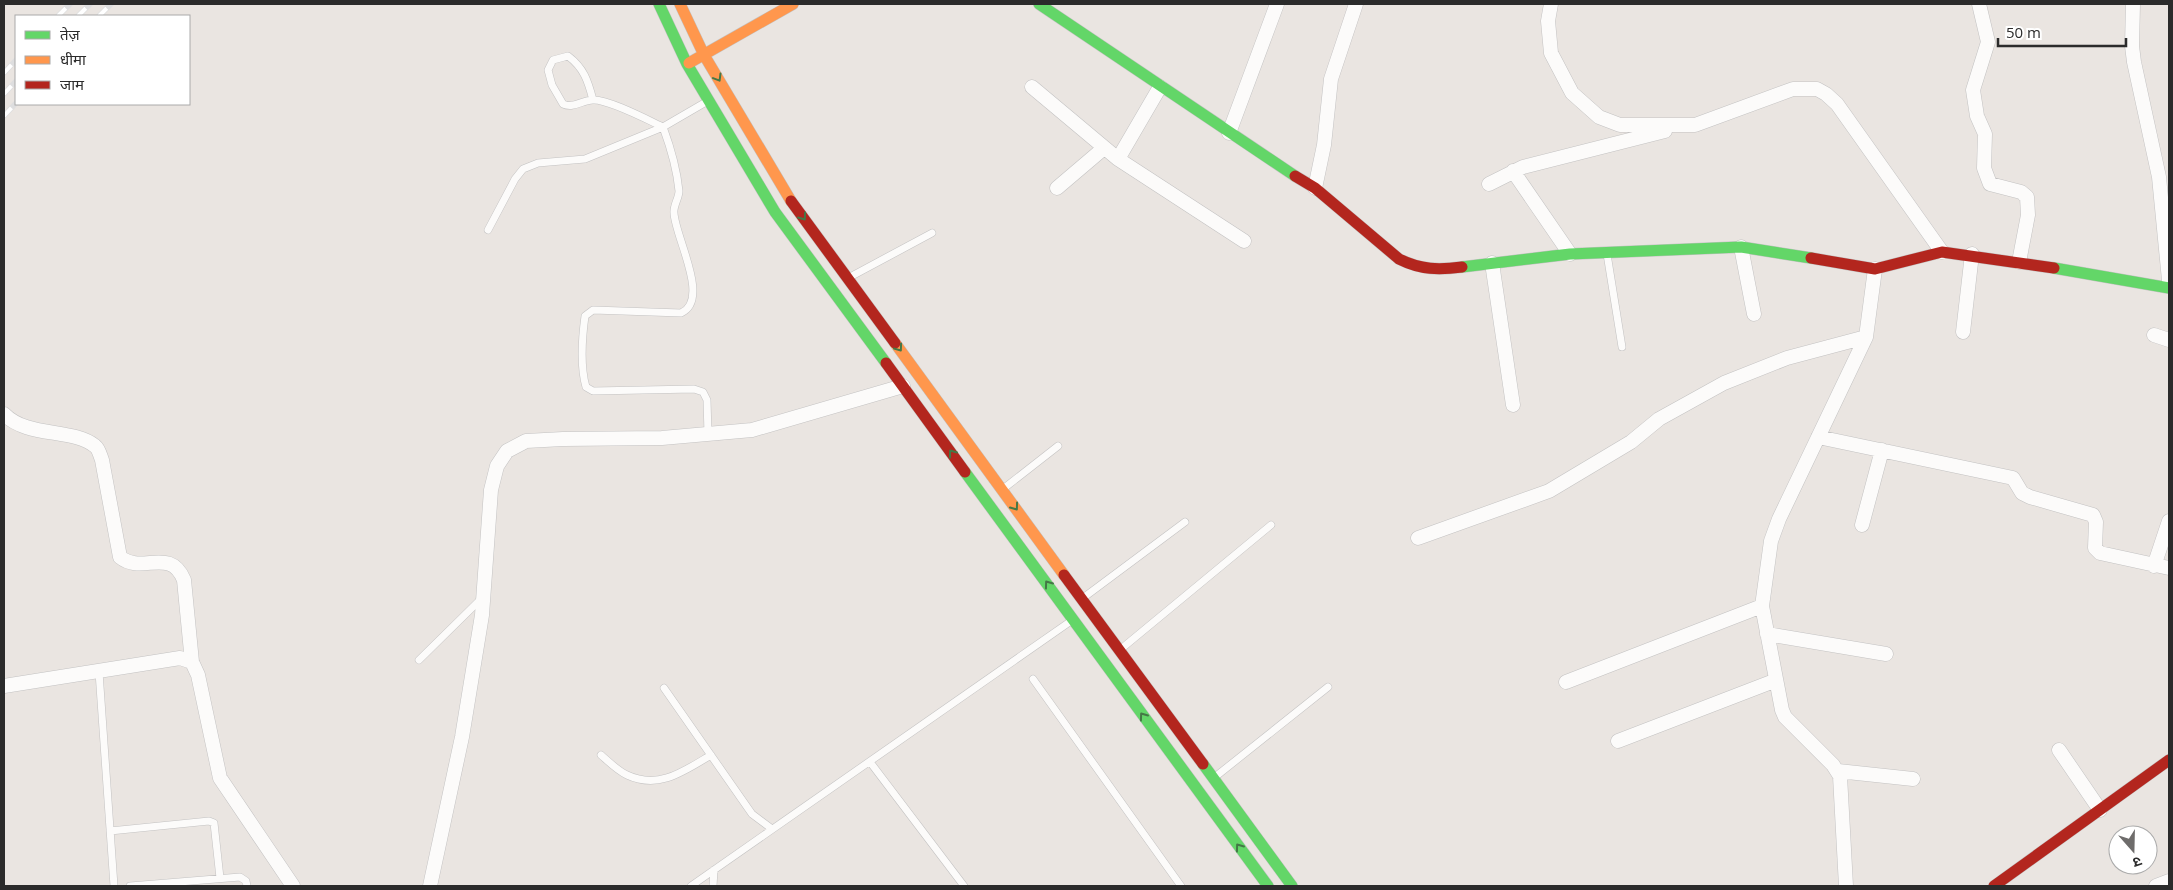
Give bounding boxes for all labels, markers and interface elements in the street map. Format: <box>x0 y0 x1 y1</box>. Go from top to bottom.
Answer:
legend <box>15 15 190 105</box>
scale bar <box>1998 15 2126 47</box>
text: 50 m <box>2006 22 2041 42</box>
text: तेज़ <box>60 24 81 44</box>
text: धीमा <box>60 49 87 69</box>
one-way arrow <box>711 73 721 82</box>
text: जाम <box>60 74 85 94</box>
one-way arrow <box>797 211 806 221</box>
one-way arrow <box>893 342 902 352</box>
one-way arrow <box>949 449 958 459</box>
one-way arrow <box>1009 501 1018 511</box>
one-way arrow <box>1045 580 1054 590</box>
one-way arrow <box>1141 713 1149 722</box>
north arrow <box>2108 825 2158 875</box>
one-way arrow <box>1236 843 1245 853</box>
text: उ <box>2130 852 2145 873</box>

